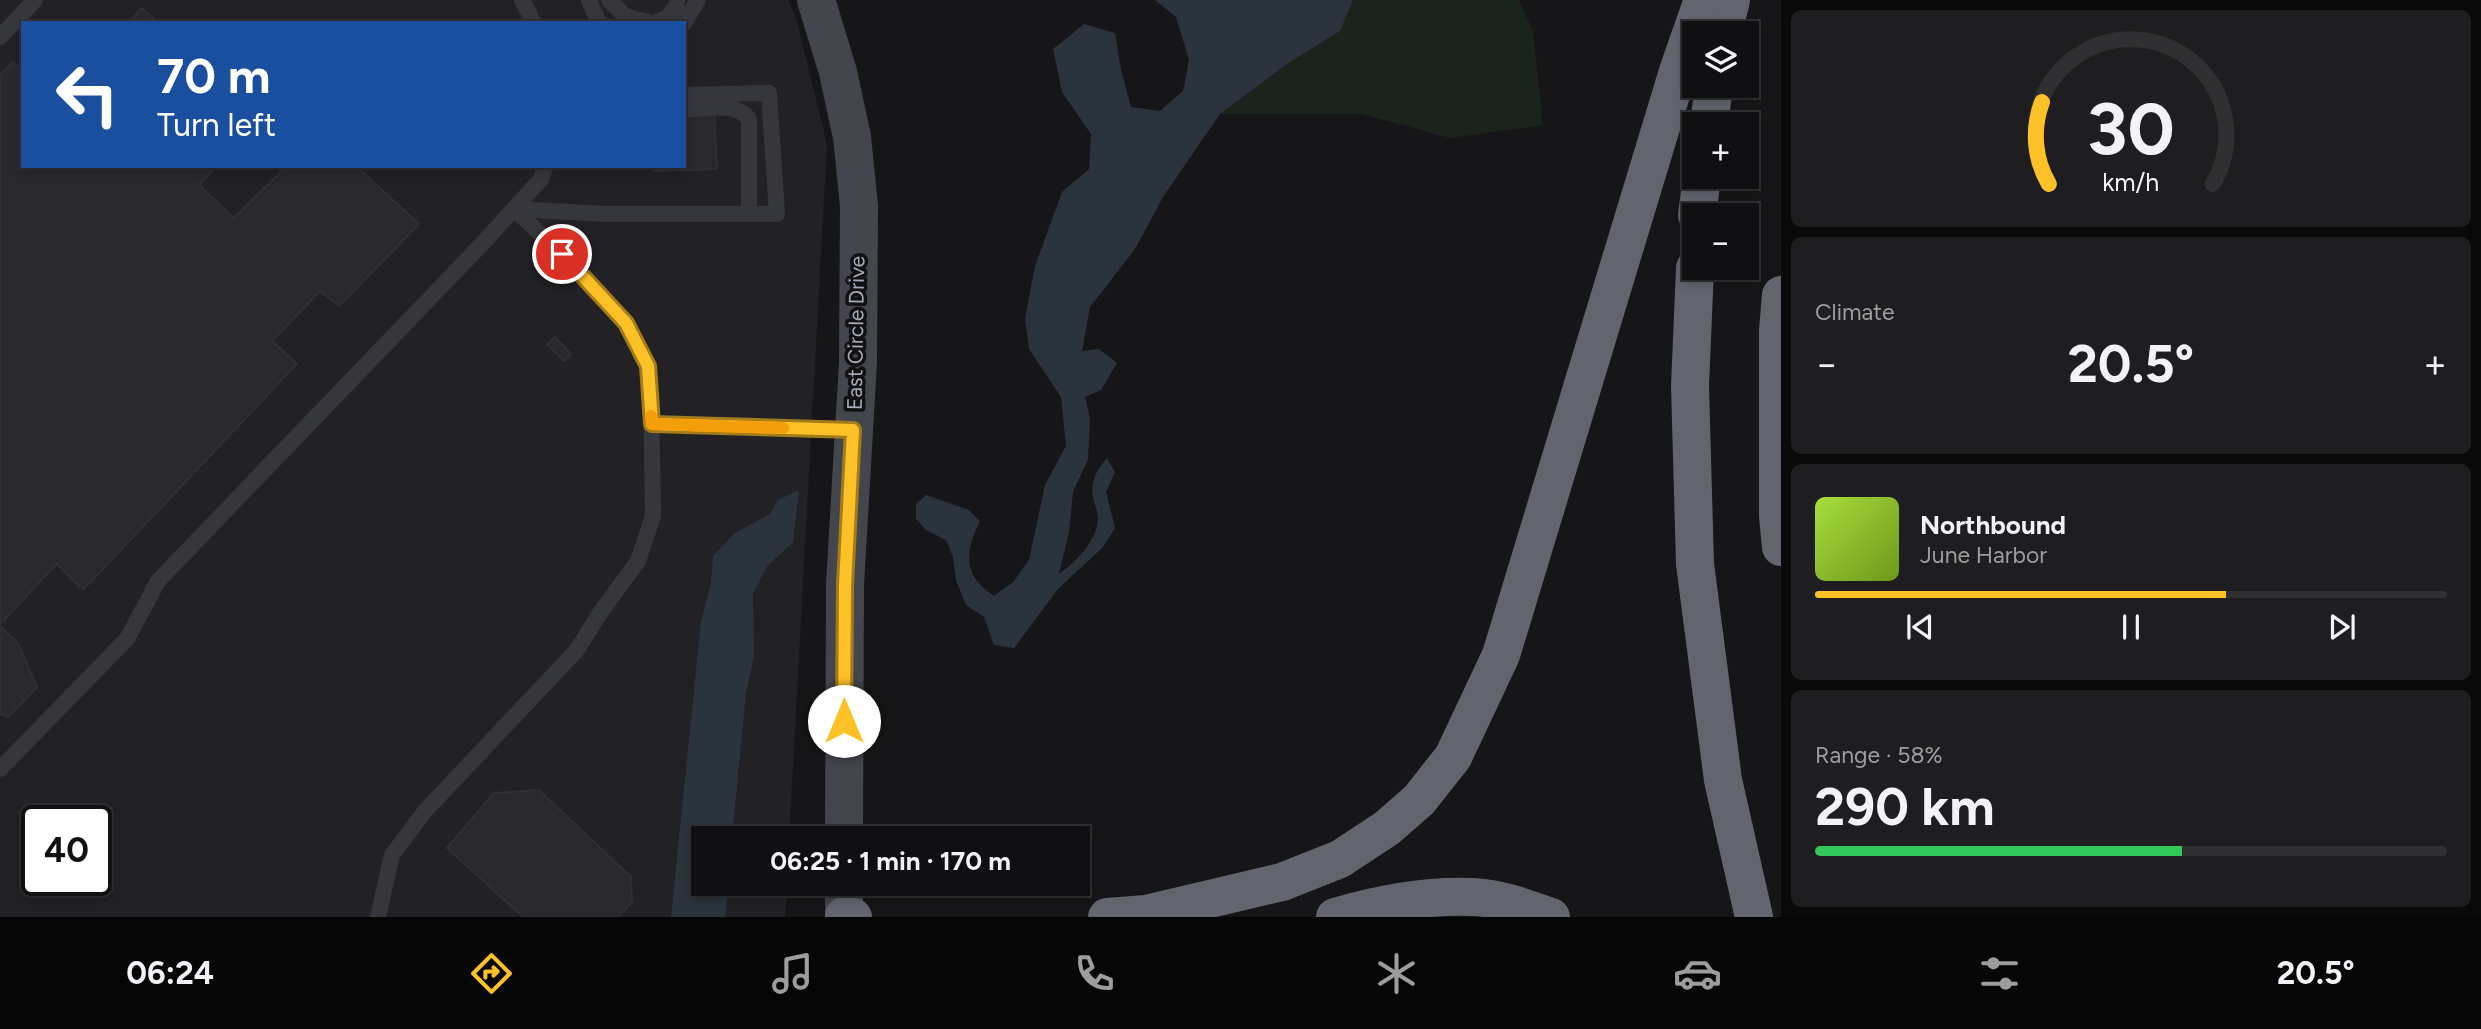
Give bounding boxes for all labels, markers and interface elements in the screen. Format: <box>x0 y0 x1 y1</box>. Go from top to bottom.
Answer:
map controls <box>1682 21 1759 280</box>
button: layers <box>1682 21 1759 98</box>
text: 70 m <box>157 46 270 105</box>
icon: left <box>42 49 133 140</box>
text: 30 <box>2087 86 2175 173</box>
text: Turn left <box>157 106 276 144</box>
button: + <box>1682 112 1759 189</box>
text: km/h <box>2102 167 2160 197</box>
button: − <box>1682 203 1759 280</box>
pin <box>532 224 592 284</box>
icon: arrive <box>543 235 581 273</box>
street label: East Circle Drive <box>842 256 869 410</box>
text: Climate <box>1815 298 1894 326</box>
text: 20.5° <box>2068 333 2194 395</box>
text: − <box>1815 341 1839 387</box>
text: + <box>2423 341 2447 387</box>
text: Northbound <box>1920 509 2066 541</box>
text: June Harbor <box>1920 541 2047 569</box>
icon: previous <box>1901 608 1939 646</box>
icon: pause <box>2112 608 2150 646</box>
icon: next <box>2323 608 2361 646</box>
position arrow <box>807 684 881 758</box>
text: Range · 58% <box>1815 741 1943 769</box>
text: 290 km <box>1815 776 1995 838</box>
speed limit sign: 40 <box>21 805 112 896</box>
text: 06:25 · 1 min · 170 m <box>770 845 1011 877</box>
icon: directions <box>467 949 516 998</box>
icon: music <box>768 949 817 998</box>
icon: phone <box>1070 949 1119 998</box>
icon: climate <box>1372 949 1421 998</box>
icon: car <box>1673 949 1722 998</box>
icon: filters <box>1975 949 2024 998</box>
text: 06:24 <box>126 954 214 992</box>
text: 20.5° <box>2277 954 2355 992</box>

